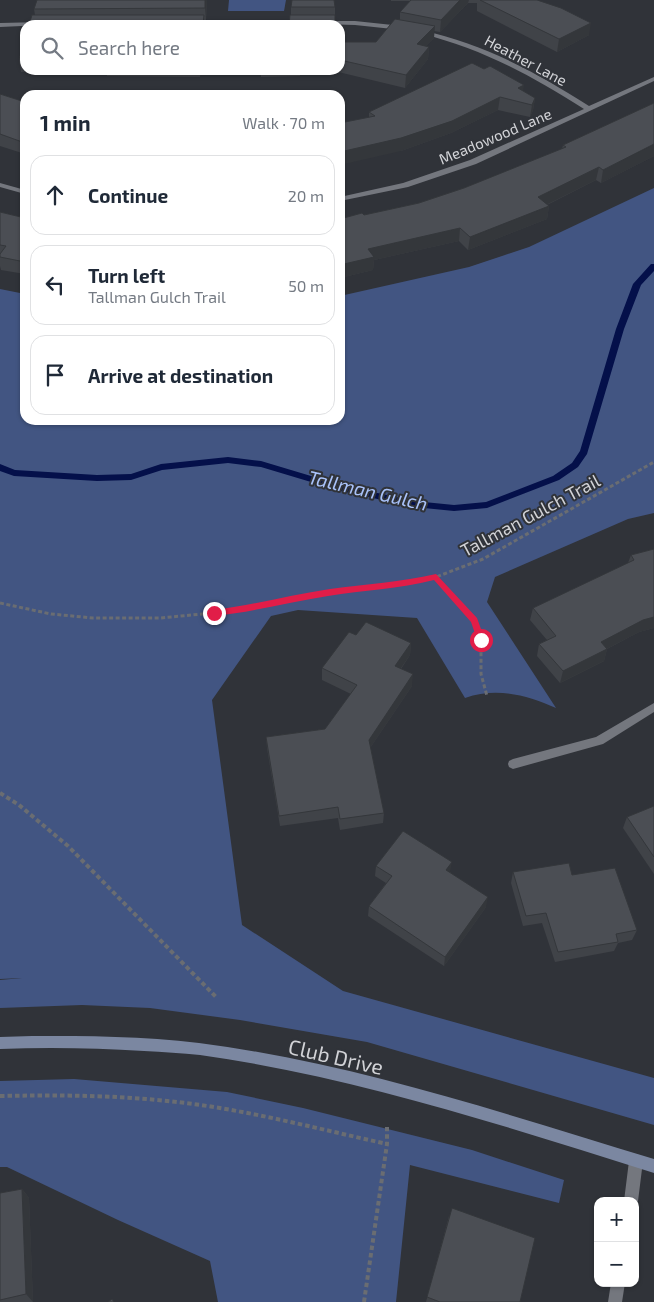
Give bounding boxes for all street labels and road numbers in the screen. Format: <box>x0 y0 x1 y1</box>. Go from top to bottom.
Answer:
street label: Heather Lane <box>482 31 570 89</box>
street label: Meadowood Lane <box>436 104 554 168</box>
street label: Tallman Gulch Trail <box>456 469 604 561</box>
street label: Club Drive <box>286 1033 386 1079</box>

